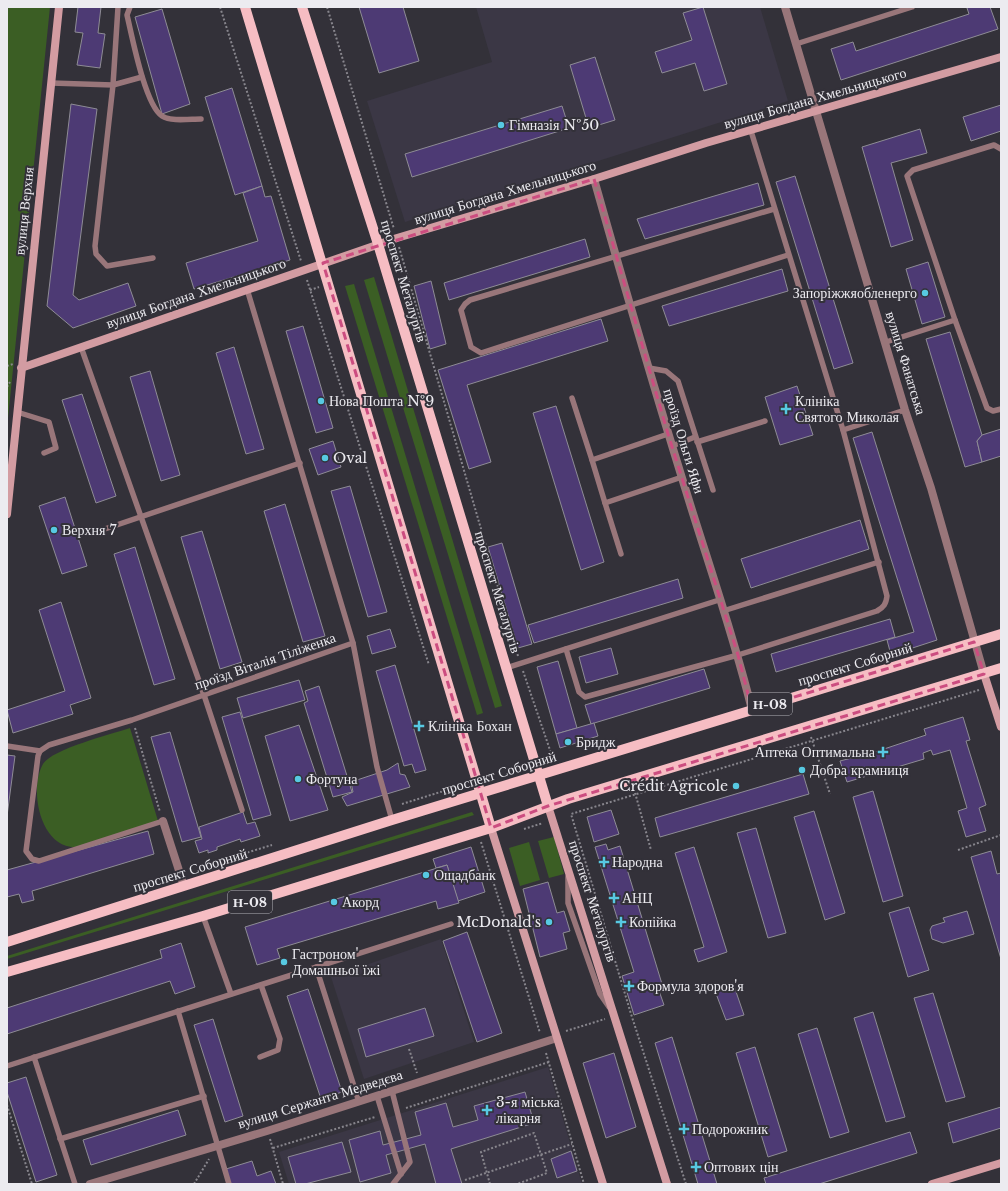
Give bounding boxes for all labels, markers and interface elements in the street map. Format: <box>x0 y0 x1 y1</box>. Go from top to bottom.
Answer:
street label: вулиця Богдана Хмельницького <box>722 63 908 133</box>
place label: Гімназія №50 <box>509 116 599 134</box>
marker: Гімназія №50 <box>496 120 506 130</box>
street label: вулиця Богдана Хмельницького <box>412 156 598 228</box>
street label: вулиця Верхня <box>10 166 38 256</box>
street label: проспект Металургів <box>377 218 431 345</box>
street label: вулиця Богдана Хмельницького <box>104 254 288 332</box>
place label: Запоріжжяобленерго <box>793 284 917 302</box>
marker: Запоріжжяобленерго <box>920 288 930 298</box>
street label: вулиця Фанатська <box>882 309 931 418</box>
street label: проїзд Ольги Яфи <box>660 387 709 496</box>
place label: Нова Пошта №9 <box>329 392 434 410</box>
place label: Клініка Святого Миколая <box>795 392 900 426</box>
marker: Нова Пошта №9 <box>316 396 326 406</box>
marker: Клініка Святого Миколая <box>780 403 792 415</box>
place label: Oval <box>333 449 367 467</box>
marker: Oval <box>320 453 330 463</box>
place label: Верхня 7 <box>62 521 118 539</box>
marker: Верхня 7 <box>49 525 59 535</box>
street label: проспект Металургів <box>471 529 525 656</box>
street label: проїзд Віталія Тіліженка <box>192 628 339 694</box>
street label: проспект Соборний <box>796 638 915 690</box>
road number: Н-08 <box>748 693 792 715</box>
place label: Клініка Бохан <box>428 717 512 735</box>
marker: Клініка Бохан <box>413 720 425 732</box>
place label: Бридж <box>576 733 616 751</box>
marker: Бридж <box>563 737 573 747</box>
place label: Аптека Оптимальна <box>755 743 876 761</box>
street label: проспект Соборний <box>440 747 559 799</box>
marker: Аптека Оптимальна <box>878 747 888 757</box>
place label: Добра крамниця <box>810 761 909 779</box>
marker: Добра крамниця <box>797 765 807 775</box>
place label: Фортуна <box>306 770 358 788</box>
marker: Фортуна <box>293 774 303 784</box>
place label: Crédit Agricole <box>619 777 728 795</box>
marker: Crédit Agricole <box>731 781 741 791</box>
street label: проспект Металургів <box>565 838 621 964</box>
street label: проспект Соборний <box>131 844 250 896</box>
place label: Народна <box>612 853 664 871</box>
marker: Народна <box>599 857 609 867</box>
place label: Ощадбанк <box>434 866 496 884</box>
marker: Ощадбанк <box>421 870 431 880</box>
place label: АНЦ <box>622 889 652 907</box>
road number: Н-08 <box>228 891 272 913</box>
place label: Акорд <box>342 893 379 911</box>
marker: АНЦ <box>609 893 619 903</box>
marker: Акорд <box>329 897 339 907</box>
place label: McDonald's <box>456 913 541 931</box>
place label: Копійка <box>629 913 677 931</box>
marker: McDonald's <box>544 917 554 927</box>
marker: Копійка <box>616 917 626 927</box>
place label: Гастроном' Домашньої їжі <box>292 945 380 979</box>
marker: Гастроном' Домашньої їжі <box>279 957 289 967</box>
place label: Формула здоров'я <box>637 977 744 995</box>
marker: Формула здоров'я <box>624 981 634 991</box>
street label: вулиця Сержанта Медведєва <box>235 1065 405 1133</box>
place label: 3-я міська лікарня <box>496 1093 561 1127</box>
marker: 3-я міська лікарня <box>481 1104 493 1116</box>
place label: Подорожник <box>692 1120 768 1138</box>
marker: Подорожник <box>679 1124 689 1134</box>
place label: Оптових цін <box>704 1158 779 1176</box>
marker: Оптових цін <box>691 1162 701 1172</box>

